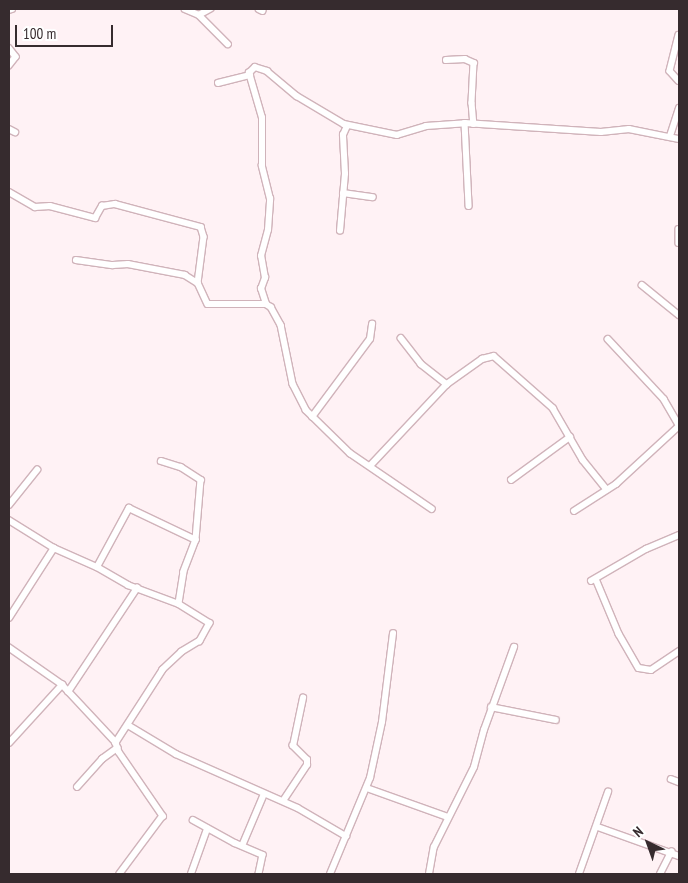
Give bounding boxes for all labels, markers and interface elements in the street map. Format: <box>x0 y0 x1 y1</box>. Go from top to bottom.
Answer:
scale bar <box>18 15 115 47</box>
text: 100 m <box>23 24 56 43</box>
north arrow <box>623 818 673 868</box>
text: N <box>629 823 647 841</box>

